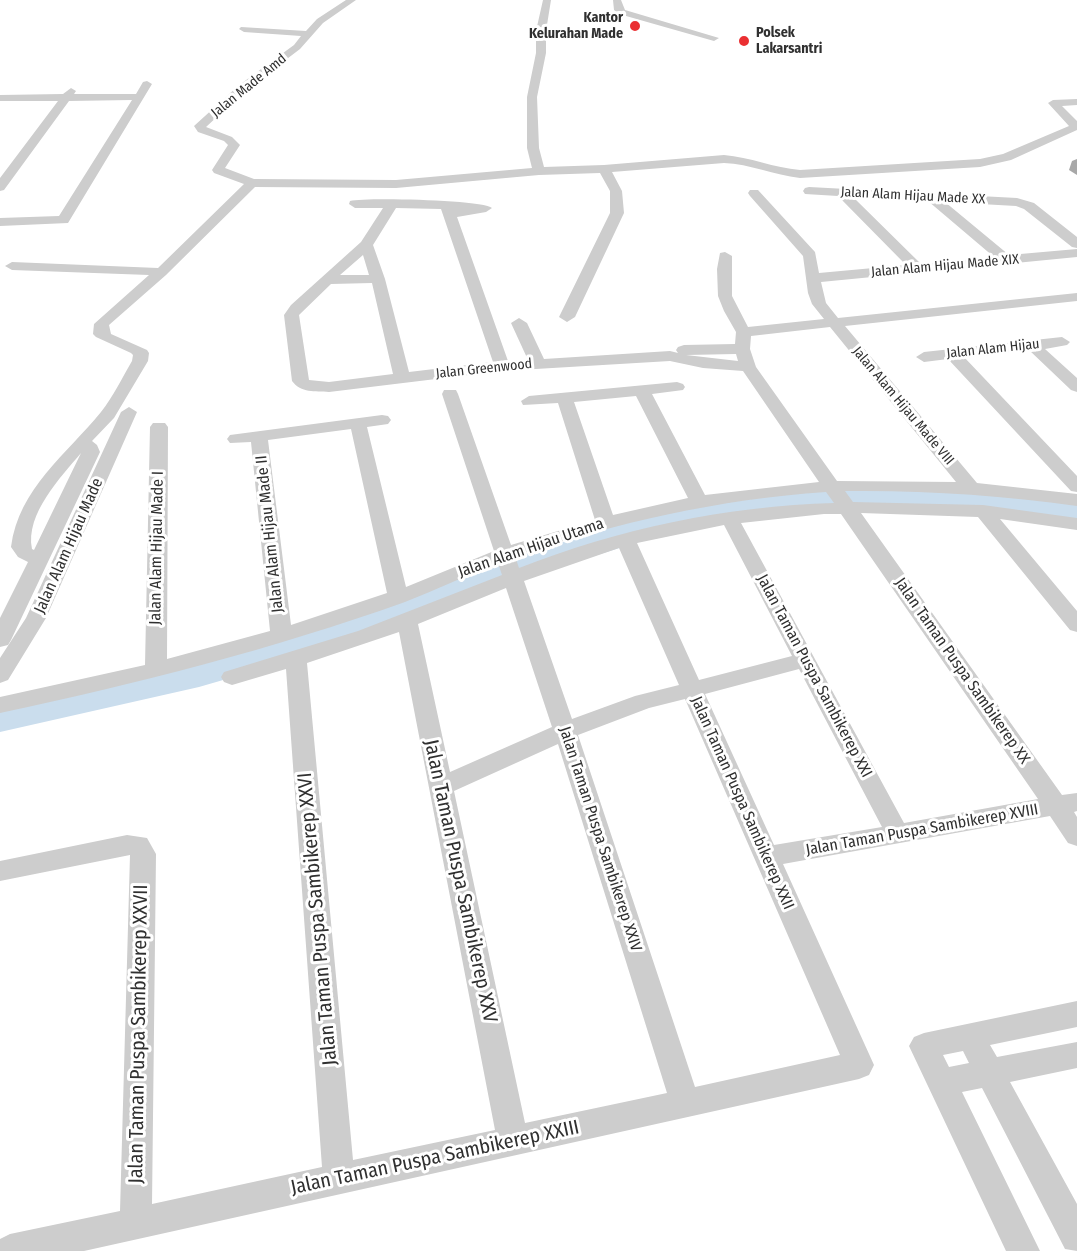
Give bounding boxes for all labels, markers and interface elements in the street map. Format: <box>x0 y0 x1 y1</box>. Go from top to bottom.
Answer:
place label: Kantor Kelurahan Made <box>529 10 623 42</box>
marker: Kantor Kelurahan Made <box>628 19 642 33</box>
place label: Polsek Lakarsantri <box>756 25 822 57</box>
marker: Polsek Lakarsantri <box>737 34 751 48</box>
street label: Jalan Made Amd <box>208 51 290 121</box>
street label: Jalan Alam Hijau Made XX <box>840 184 986 208</box>
street label: Jalan Alam Hijau Made XIX <box>870 251 1020 281</box>
street label: Jalan Alam Hijau <box>946 336 1040 362</box>
street label: Jalan Alam Hijau Made VIII <box>849 343 957 469</box>
street label: Jalan Greenwood <box>435 356 533 382</box>
street label: Jalan Alam Hijau Made II <box>252 454 288 614</box>
street label: Jalan Alam Hijau Made I <box>146 471 168 625</box>
street label: Jalan Alam Hijau Made <box>31 475 107 617</box>
street label: Jalan Alam Hijau Utama <box>456 514 606 582</box>
street label: Jalan Taman Puspa Sambikerep XXI <box>752 571 876 781</box>
street label: Jalan Taman Puspa Sambikerep XX <box>890 574 1034 768</box>
street label: Jalan Taman Puspa Sambikerep XXII <box>686 693 798 913</box>
street label: Jalan Taman Puspa Sambikerep XXIV <box>555 724 645 954</box>
street label: Jalan Taman Puspa Sambikerep XXV <box>418 737 502 1025</box>
street label: Jalan Taman Puspa Sambikerep XXVI <box>293 771 343 1067</box>
street label: Jalan Taman Puspa Sambikerep XVIII <box>804 800 1040 860</box>
street label: Jalan Taman Puspa Sambikerep XXVII <box>124 884 154 1184</box>
street label: Jalan Taman Puspa Sambikerep XXIII <box>289 1116 581 1200</box>

